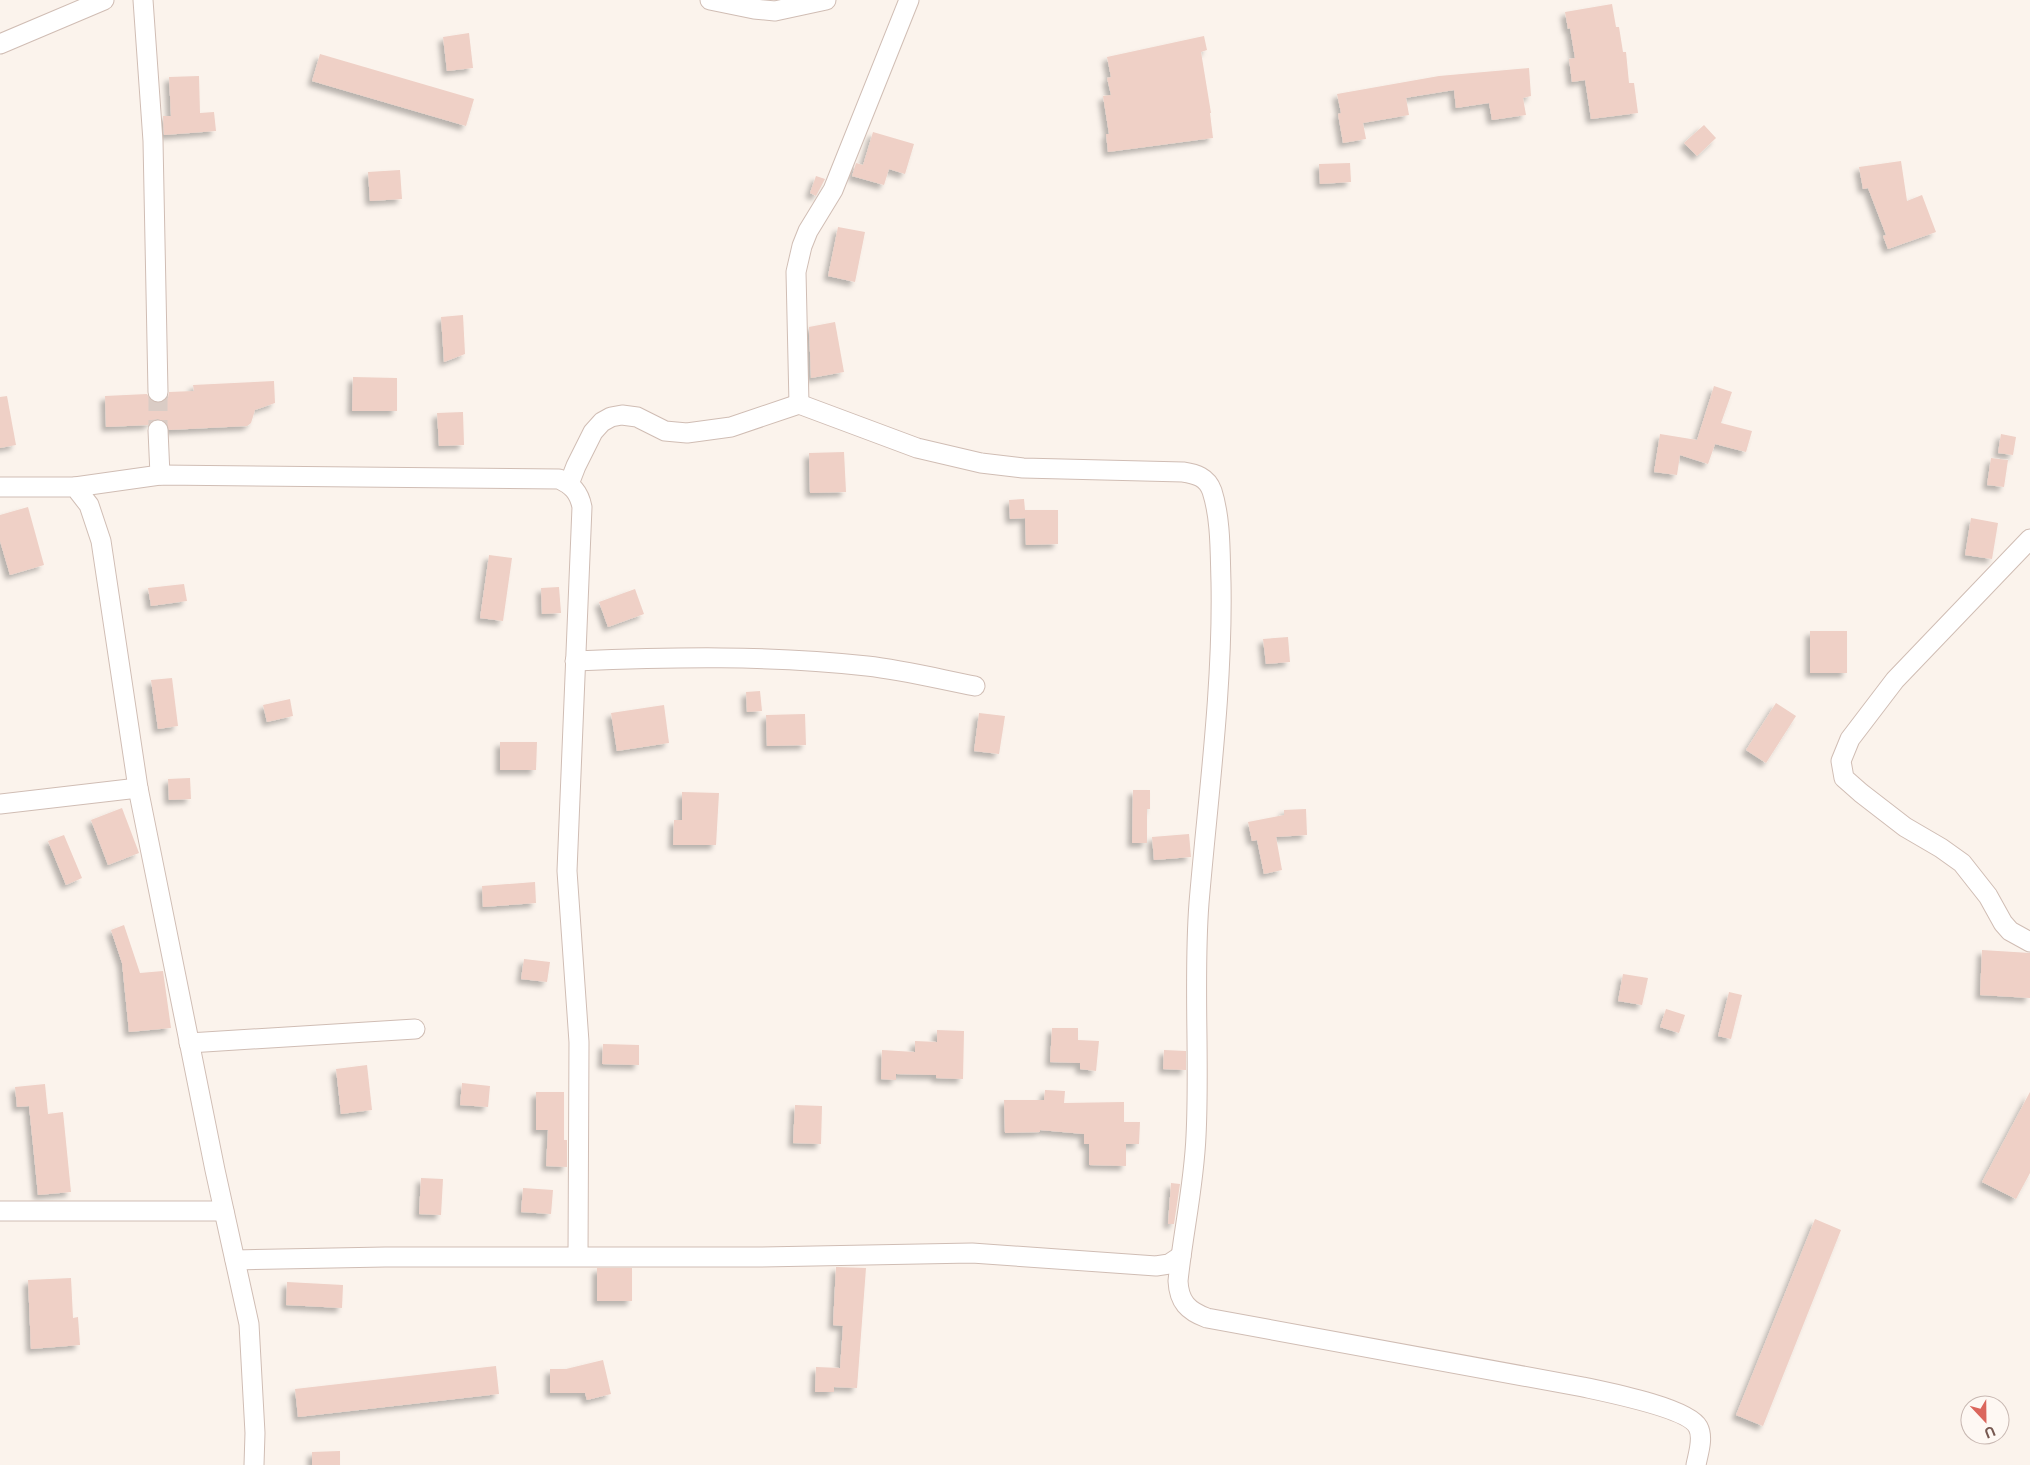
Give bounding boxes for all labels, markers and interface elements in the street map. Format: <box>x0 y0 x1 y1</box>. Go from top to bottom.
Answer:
north arrow <box>1960 1395 2010 1445</box>
text: U <box>1982 1423 1998 1442</box>

